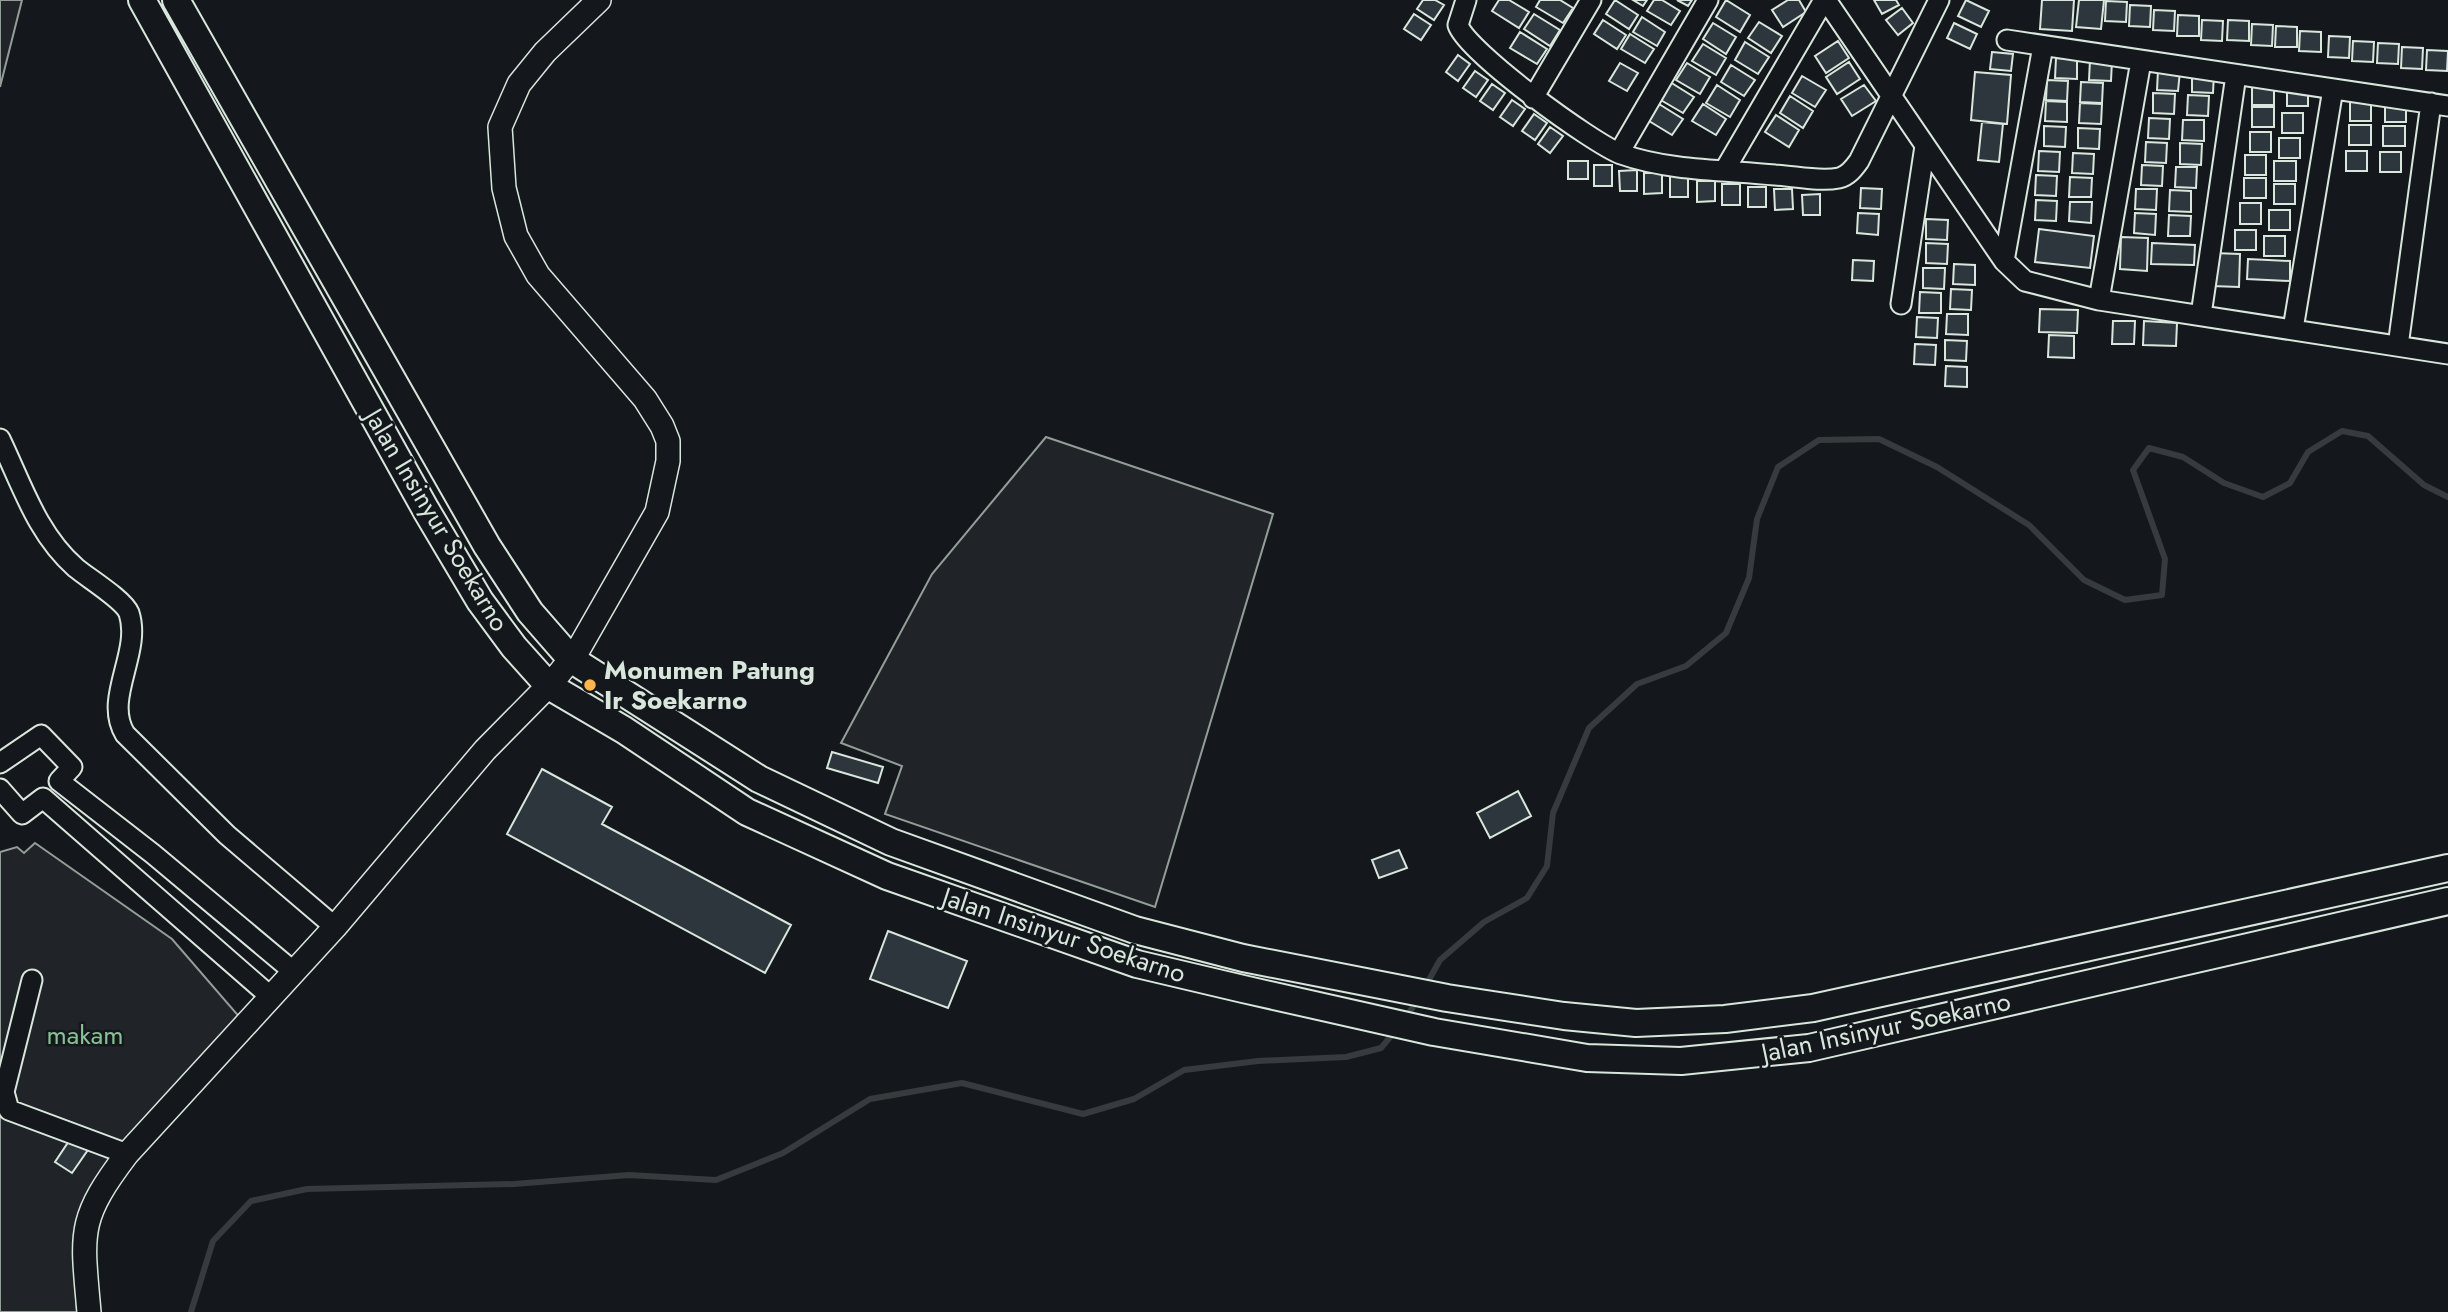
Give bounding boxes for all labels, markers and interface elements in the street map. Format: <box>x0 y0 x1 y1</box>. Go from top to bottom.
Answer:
street label: Jalan Insinyur Soekarno <box>354 399 519 639</box>
place label: Monumen Patung Ir Soekarno <box>604 651 815 719</box>
marker: Monumen Patung Ir Soekarno <box>582 677 598 693</box>
street label: Jalan Insinyur Soekarno <box>935 877 1191 992</box>
street label: Jalan Insinyur Soekarno <box>1755 982 2014 1073</box>
park label: makam <box>46 1016 124 1054</box>

